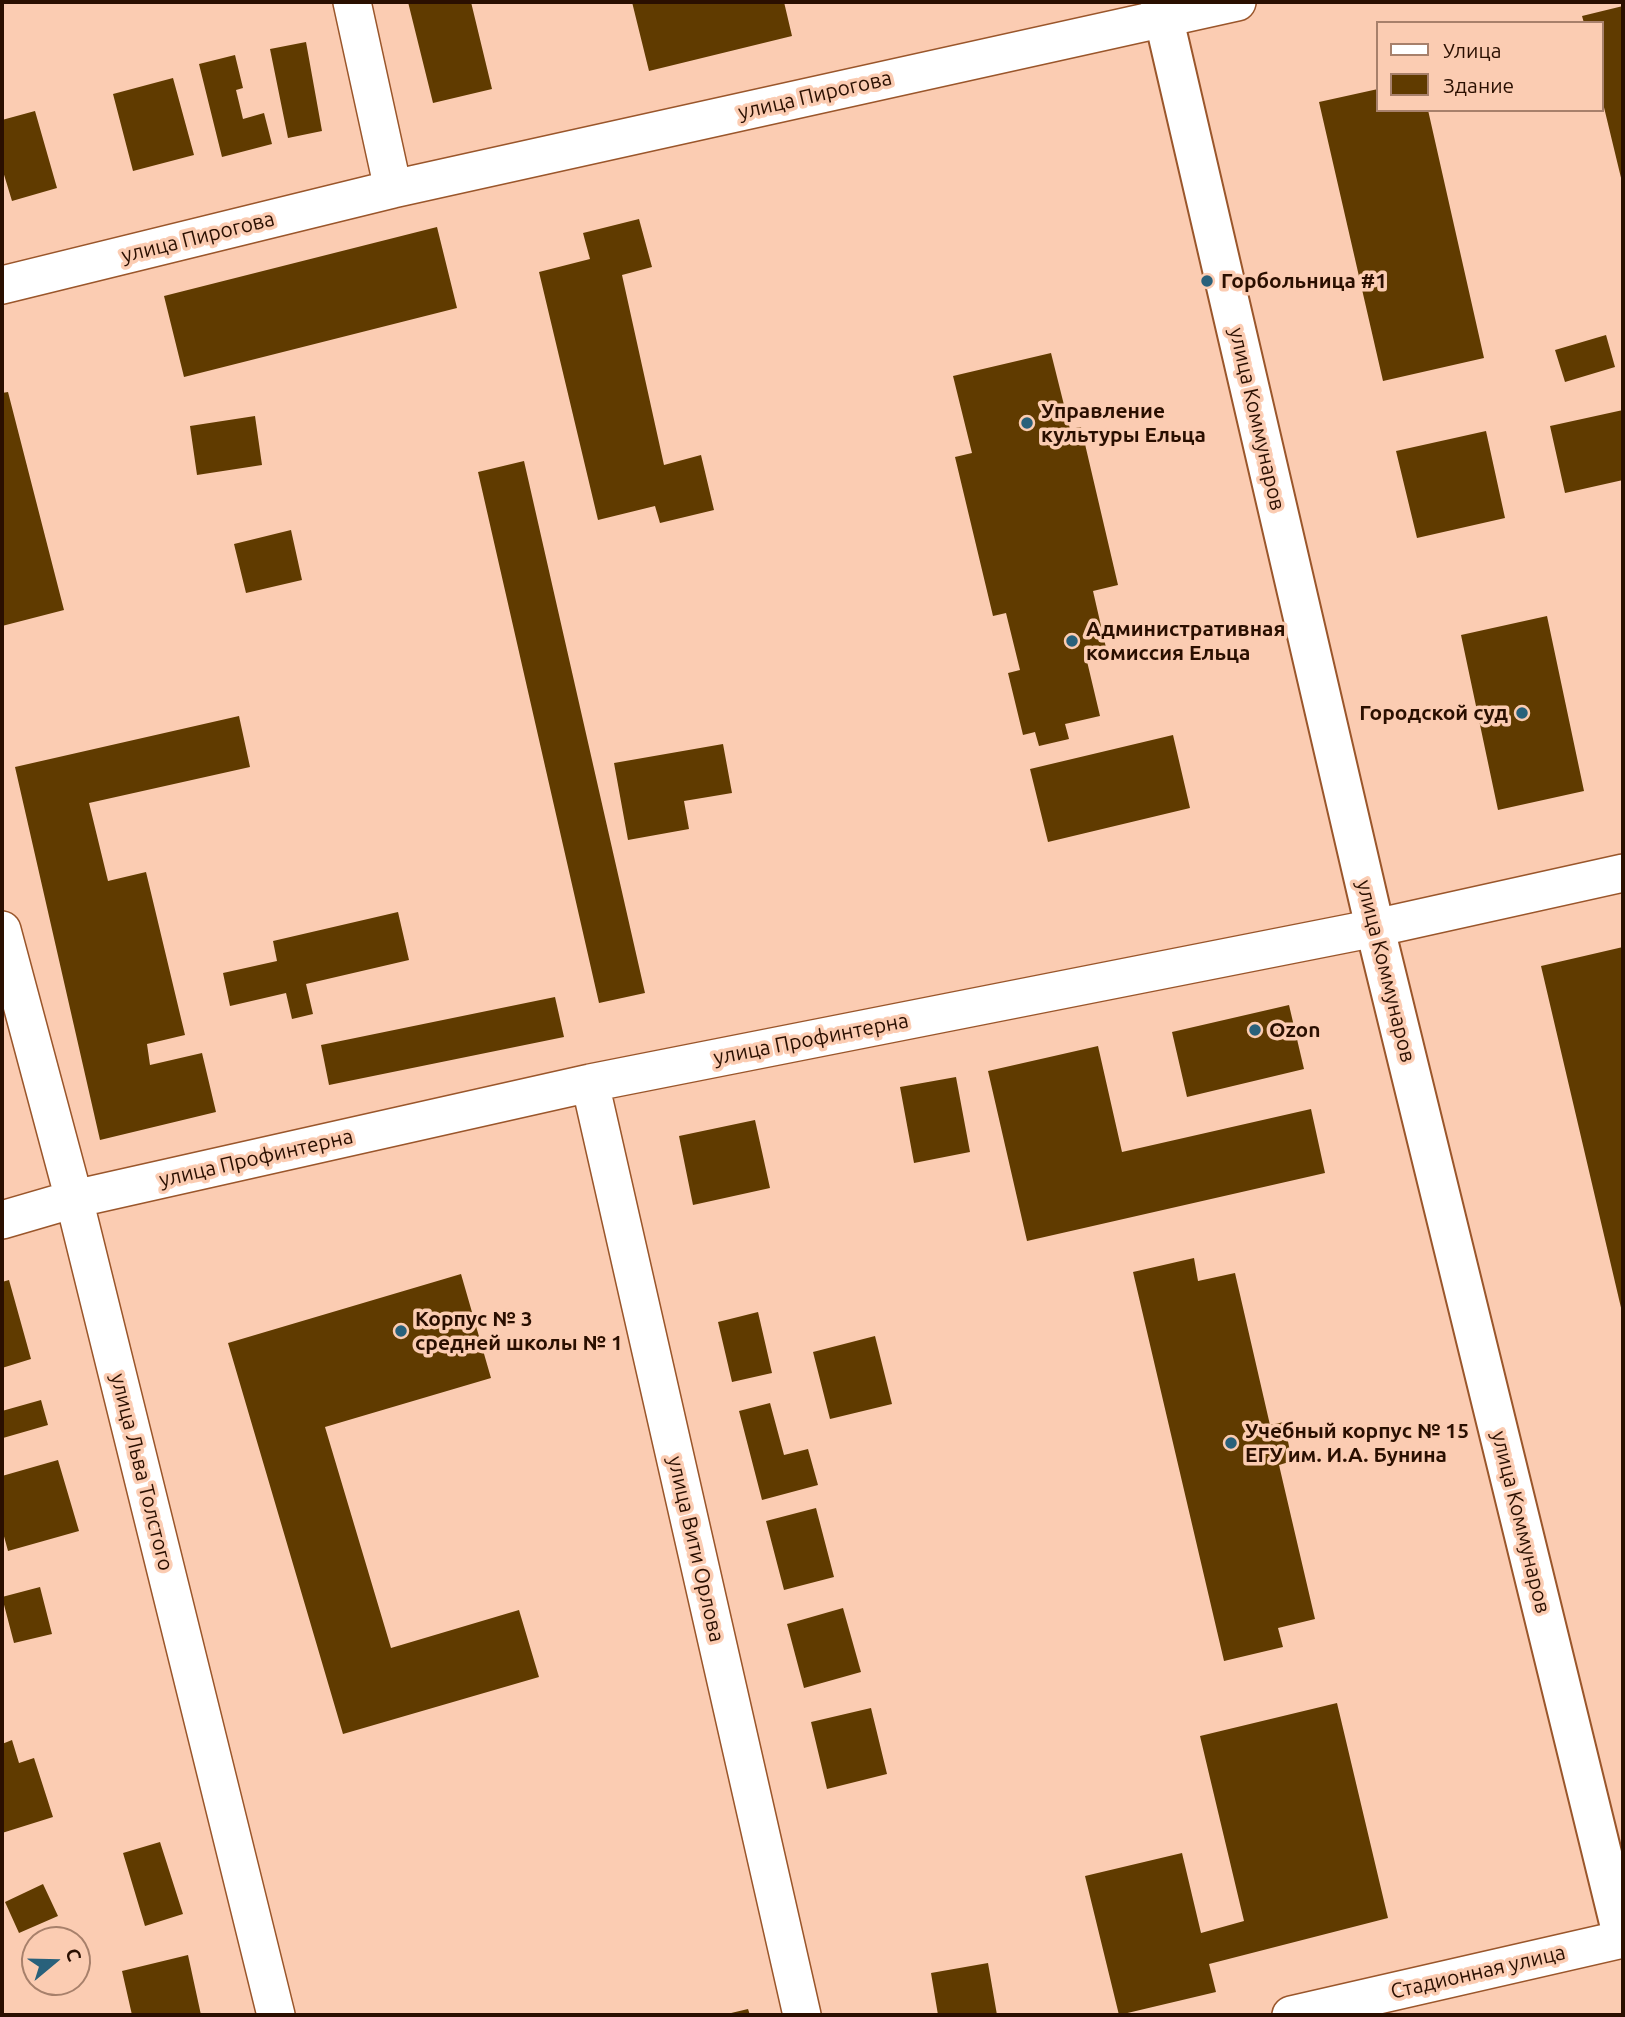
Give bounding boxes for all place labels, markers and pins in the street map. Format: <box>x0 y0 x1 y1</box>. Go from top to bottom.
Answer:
place label: Горбольница #1 <box>1221 268 1387 294</box>
marker: Горбольница #1 <box>1199 273 1215 289</box>
place label: Управление культуры Ельца <box>1041 398 1206 448</box>
marker: Управление культуры Ельца <box>1019 415 1035 431</box>
place label: Административная комиссия Ельца <box>1086 616 1285 666</box>
marker: Административная комиссия Ельца <box>1064 633 1080 649</box>
place label: Городской суд <box>1359 700 1508 726</box>
marker: Городской суд <box>1514 705 1530 721</box>
place label: Ozon <box>1269 1017 1320 1043</box>
marker: Ozon <box>1247 1022 1263 1038</box>
place label: Корпус № 3 средней школы № 1 <box>415 1306 623 1356</box>
marker: Корпус № 3 средней школы № 1 <box>393 1323 409 1339</box>
place label: Учебный корпус № 15 ЕГУ им. И.А. Бунина <box>1245 1418 1469 1468</box>
marker: Учебный корпус № 15 ЕГУ им. И.А. Бунина <box>1223 1435 1239 1451</box>

